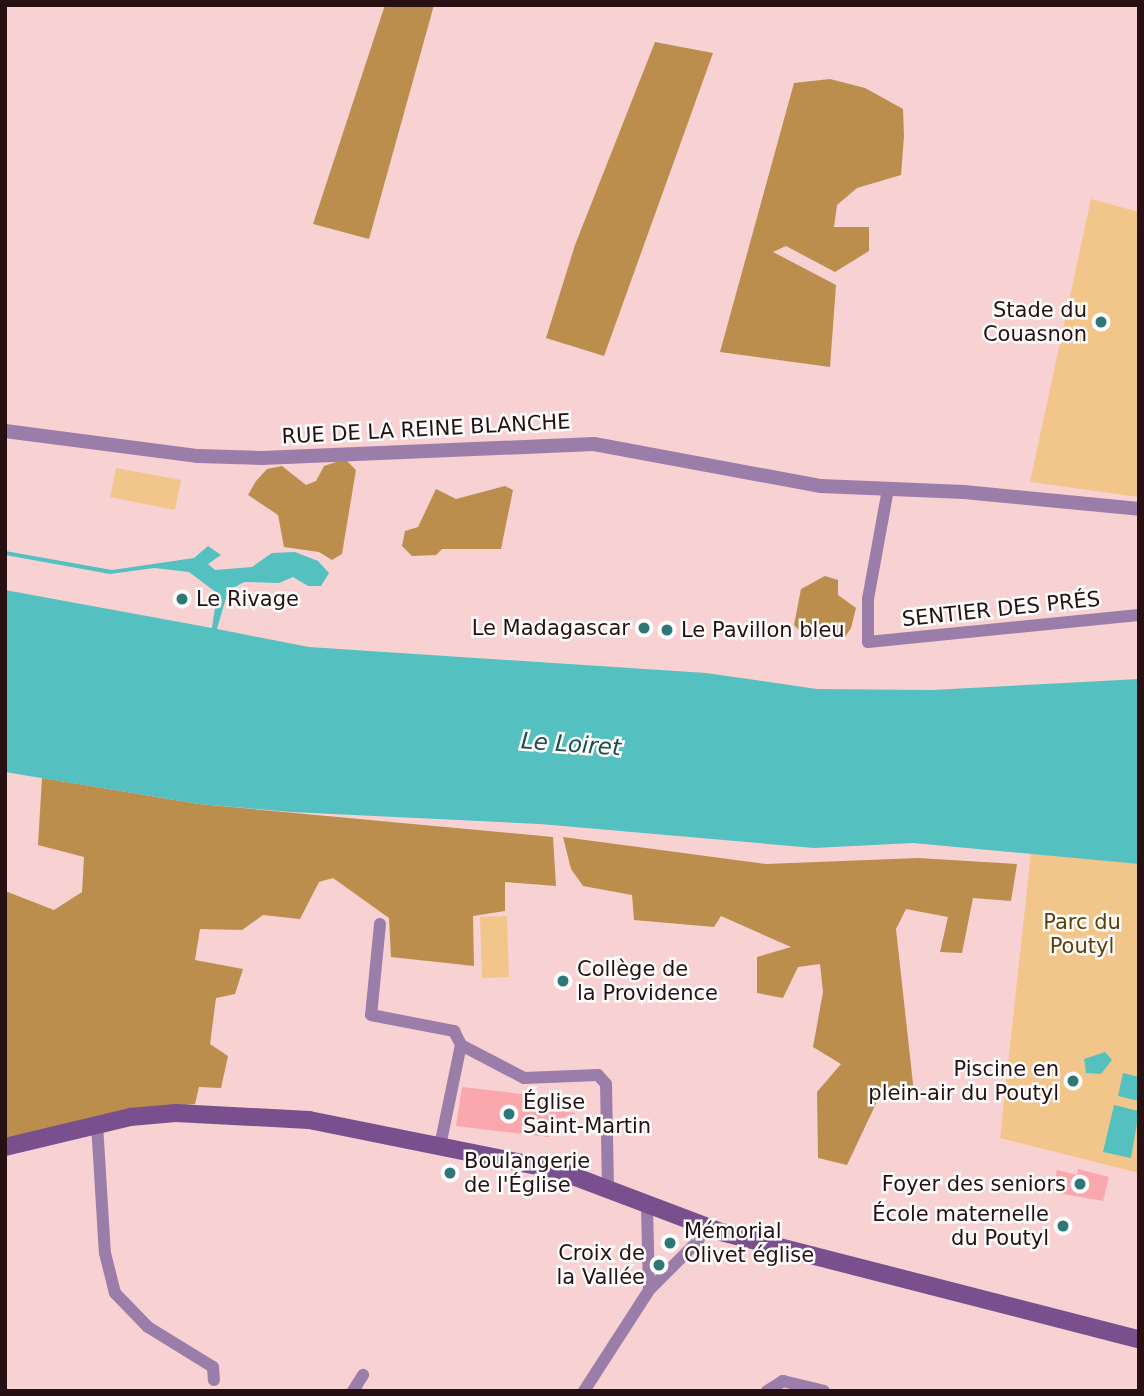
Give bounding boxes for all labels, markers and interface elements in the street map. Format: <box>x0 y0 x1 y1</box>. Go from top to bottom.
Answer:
place label: Stade du Couasnon <box>983 297 1087 347</box>
marker: Stade du Couasnon <box>1093 314 1109 330</box>
street label: RUE DE LA REINE BLANCHE <box>281 409 571 449</box>
place label: Le Rivage <box>196 586 299 612</box>
street label: SENTIER DES PRÉS <box>901 586 1101 632</box>
marker: Le Rivage <box>174 591 190 607</box>
place label: Le Madagascar <box>472 615 630 641</box>
place label: Le Pavillon bleu <box>681 617 845 643</box>
marker: Le Madagascar <box>636 620 652 636</box>
marker: Le Pavillon bleu <box>659 622 675 638</box>
water label: Le Loiret <box>520 727 622 761</box>
park label: Parc du Poutyl <box>1043 909 1121 959</box>
place label: Collège de la Providence <box>577 956 718 1006</box>
marker: Collège de la Providence <box>555 973 571 989</box>
place label: Piscine en plein-air du Poutyl <box>868 1056 1059 1106</box>
marker: Piscine en plein-air du Poutyl <box>1065 1073 1081 1089</box>
place label: Église Saint-Martin <box>523 1089 651 1139</box>
marker: Église Saint-Martin <box>501 1106 517 1122</box>
place label: Boulangerie de l'Église <box>464 1148 590 1198</box>
marker: Boulangerie de l'Église <box>442 1165 458 1181</box>
place label: Foyer des seniors <box>882 1171 1066 1197</box>
marker: Foyer des seniors <box>1072 1176 1088 1192</box>
place label: École maternelle du Poutyl <box>872 1201 1049 1251</box>
place label: Mémorial Olivet église <box>684 1218 814 1268</box>
marker: École maternelle du Poutyl <box>1055 1218 1071 1234</box>
marker: Mémorial Olivet église <box>662 1235 678 1251</box>
place label: Croix de la Vallée <box>557 1240 645 1290</box>
marker: Croix de la Vallée <box>651 1257 667 1273</box>

